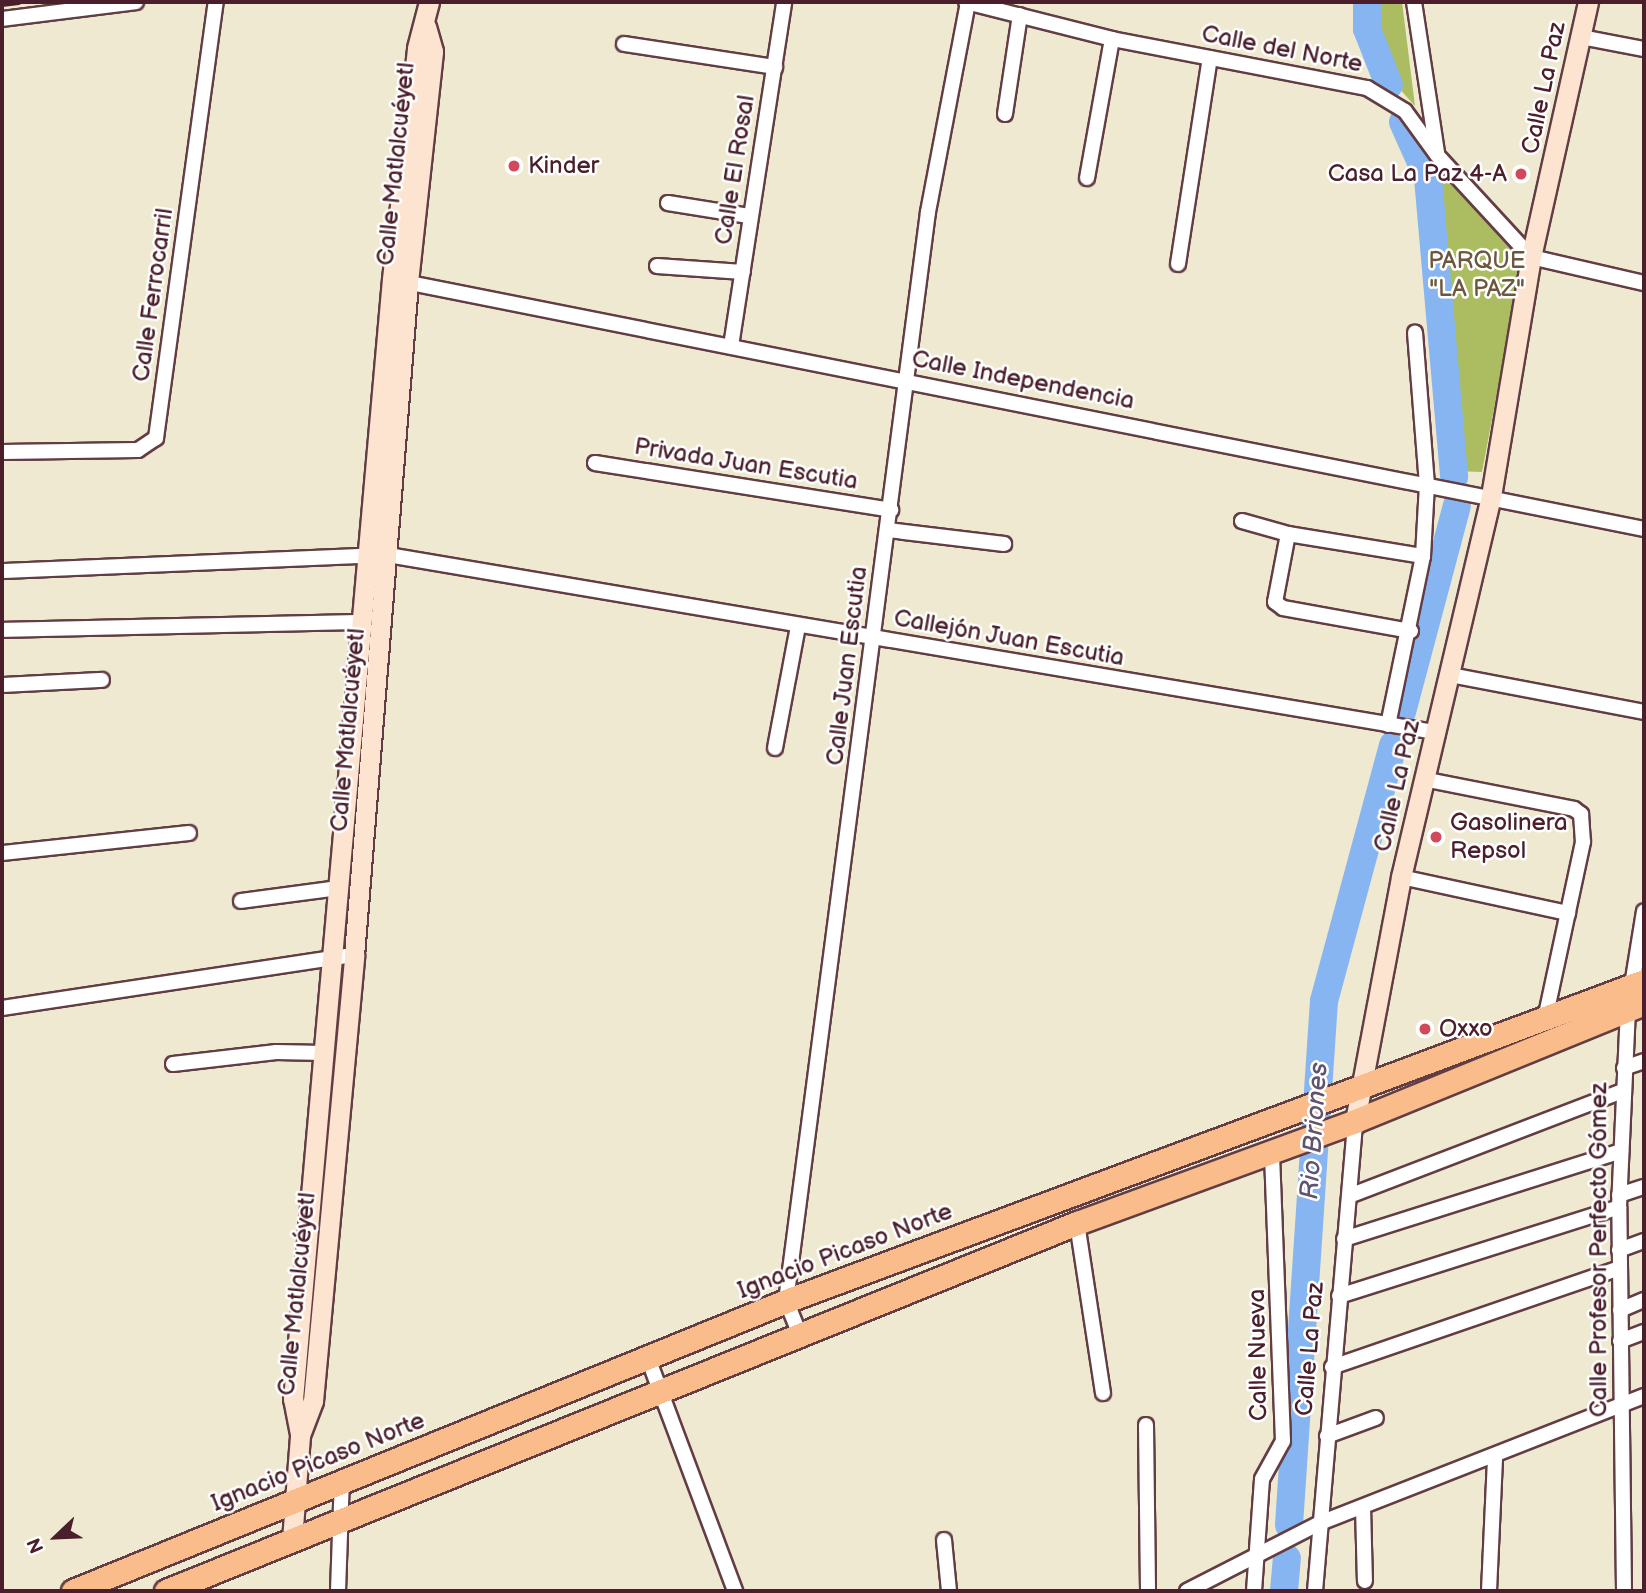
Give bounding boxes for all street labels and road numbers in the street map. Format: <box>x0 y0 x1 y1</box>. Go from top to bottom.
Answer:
street label: Calle del Norte <box>1199 19 1365 79</box>
street label: Calle La Paz <box>1516 19 1572 157</box>
street label: Calle Matlalcuéyetl <box>371 61 421 267</box>
street label: Calle El Rosal <box>709 93 761 247</box>
street label: Calle Ferrocarril <box>127 206 179 384</box>
street label: Calle Independencia <box>909 344 1137 416</box>
street label: Privada Juan Escutia <box>632 432 860 496</box>
street label: Calle Juan Escutia <box>820 564 874 768</box>
street label: Callejón Juan Escutia <box>891 603 1127 673</box>
street label: Calle Matlalcuéyetl <box>325 627 371 833</box>
street label: Calle La Paz <box>1368 717 1426 855</box>
street label: Calle Profesor Perfecto Gómez <box>1585 1083 1613 1417</box>
street label: Calle Matlalcuéyetl <box>272 1191 322 1397</box>
street label: Ignacio Picaso Norte <box>734 1197 956 1305</box>
street label: Calle La Paz <box>1290 1281 1330 1417</box>
street label: Calle Nueva <box>1242 1289 1274 1421</box>
street label: Ignacio Picaso Norte <box>207 1406 429 1518</box>

